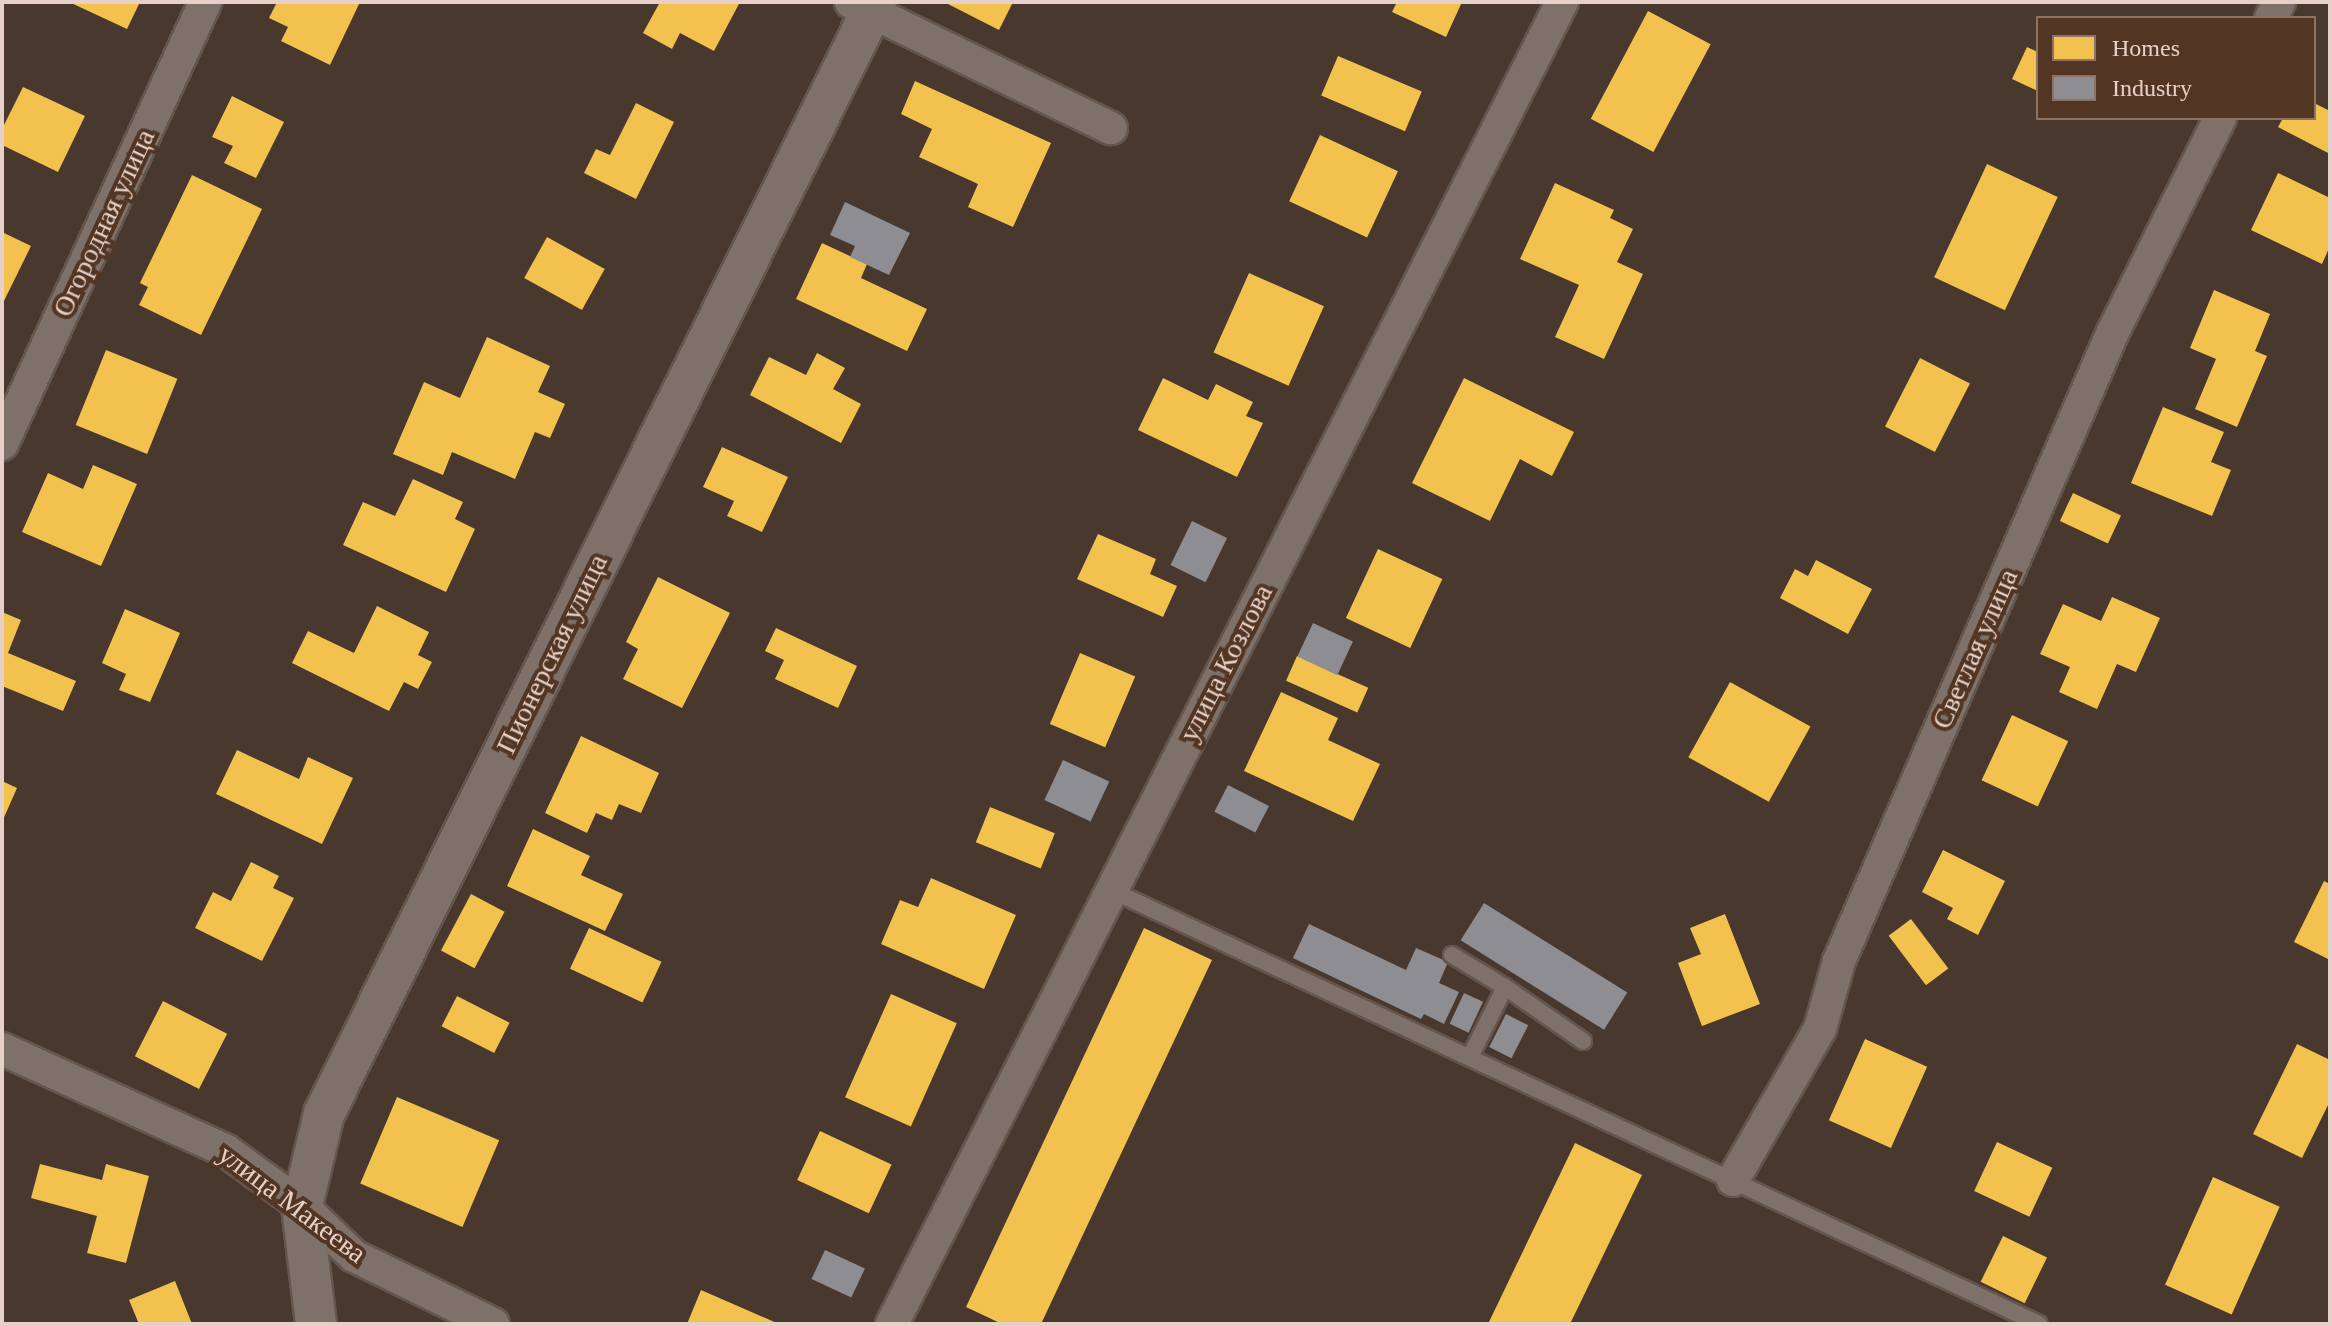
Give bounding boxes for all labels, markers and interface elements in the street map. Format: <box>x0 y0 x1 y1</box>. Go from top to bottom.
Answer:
legend <box>2036 16 2316 120</box>
text: Homes <box>2112 35 2180 61</box>
text: Industry <box>2112 75 2192 101</box>
street label: Огородная улица <box>46 124 162 322</box>
street label: Пионерская улица <box>489 549 615 759</box>
street label: Светлая улица <box>1925 564 2025 734</box>
street label: улица Козлова <box>1172 579 1280 747</box>
street label: улица Макеева <box>211 1137 373 1271</box>

